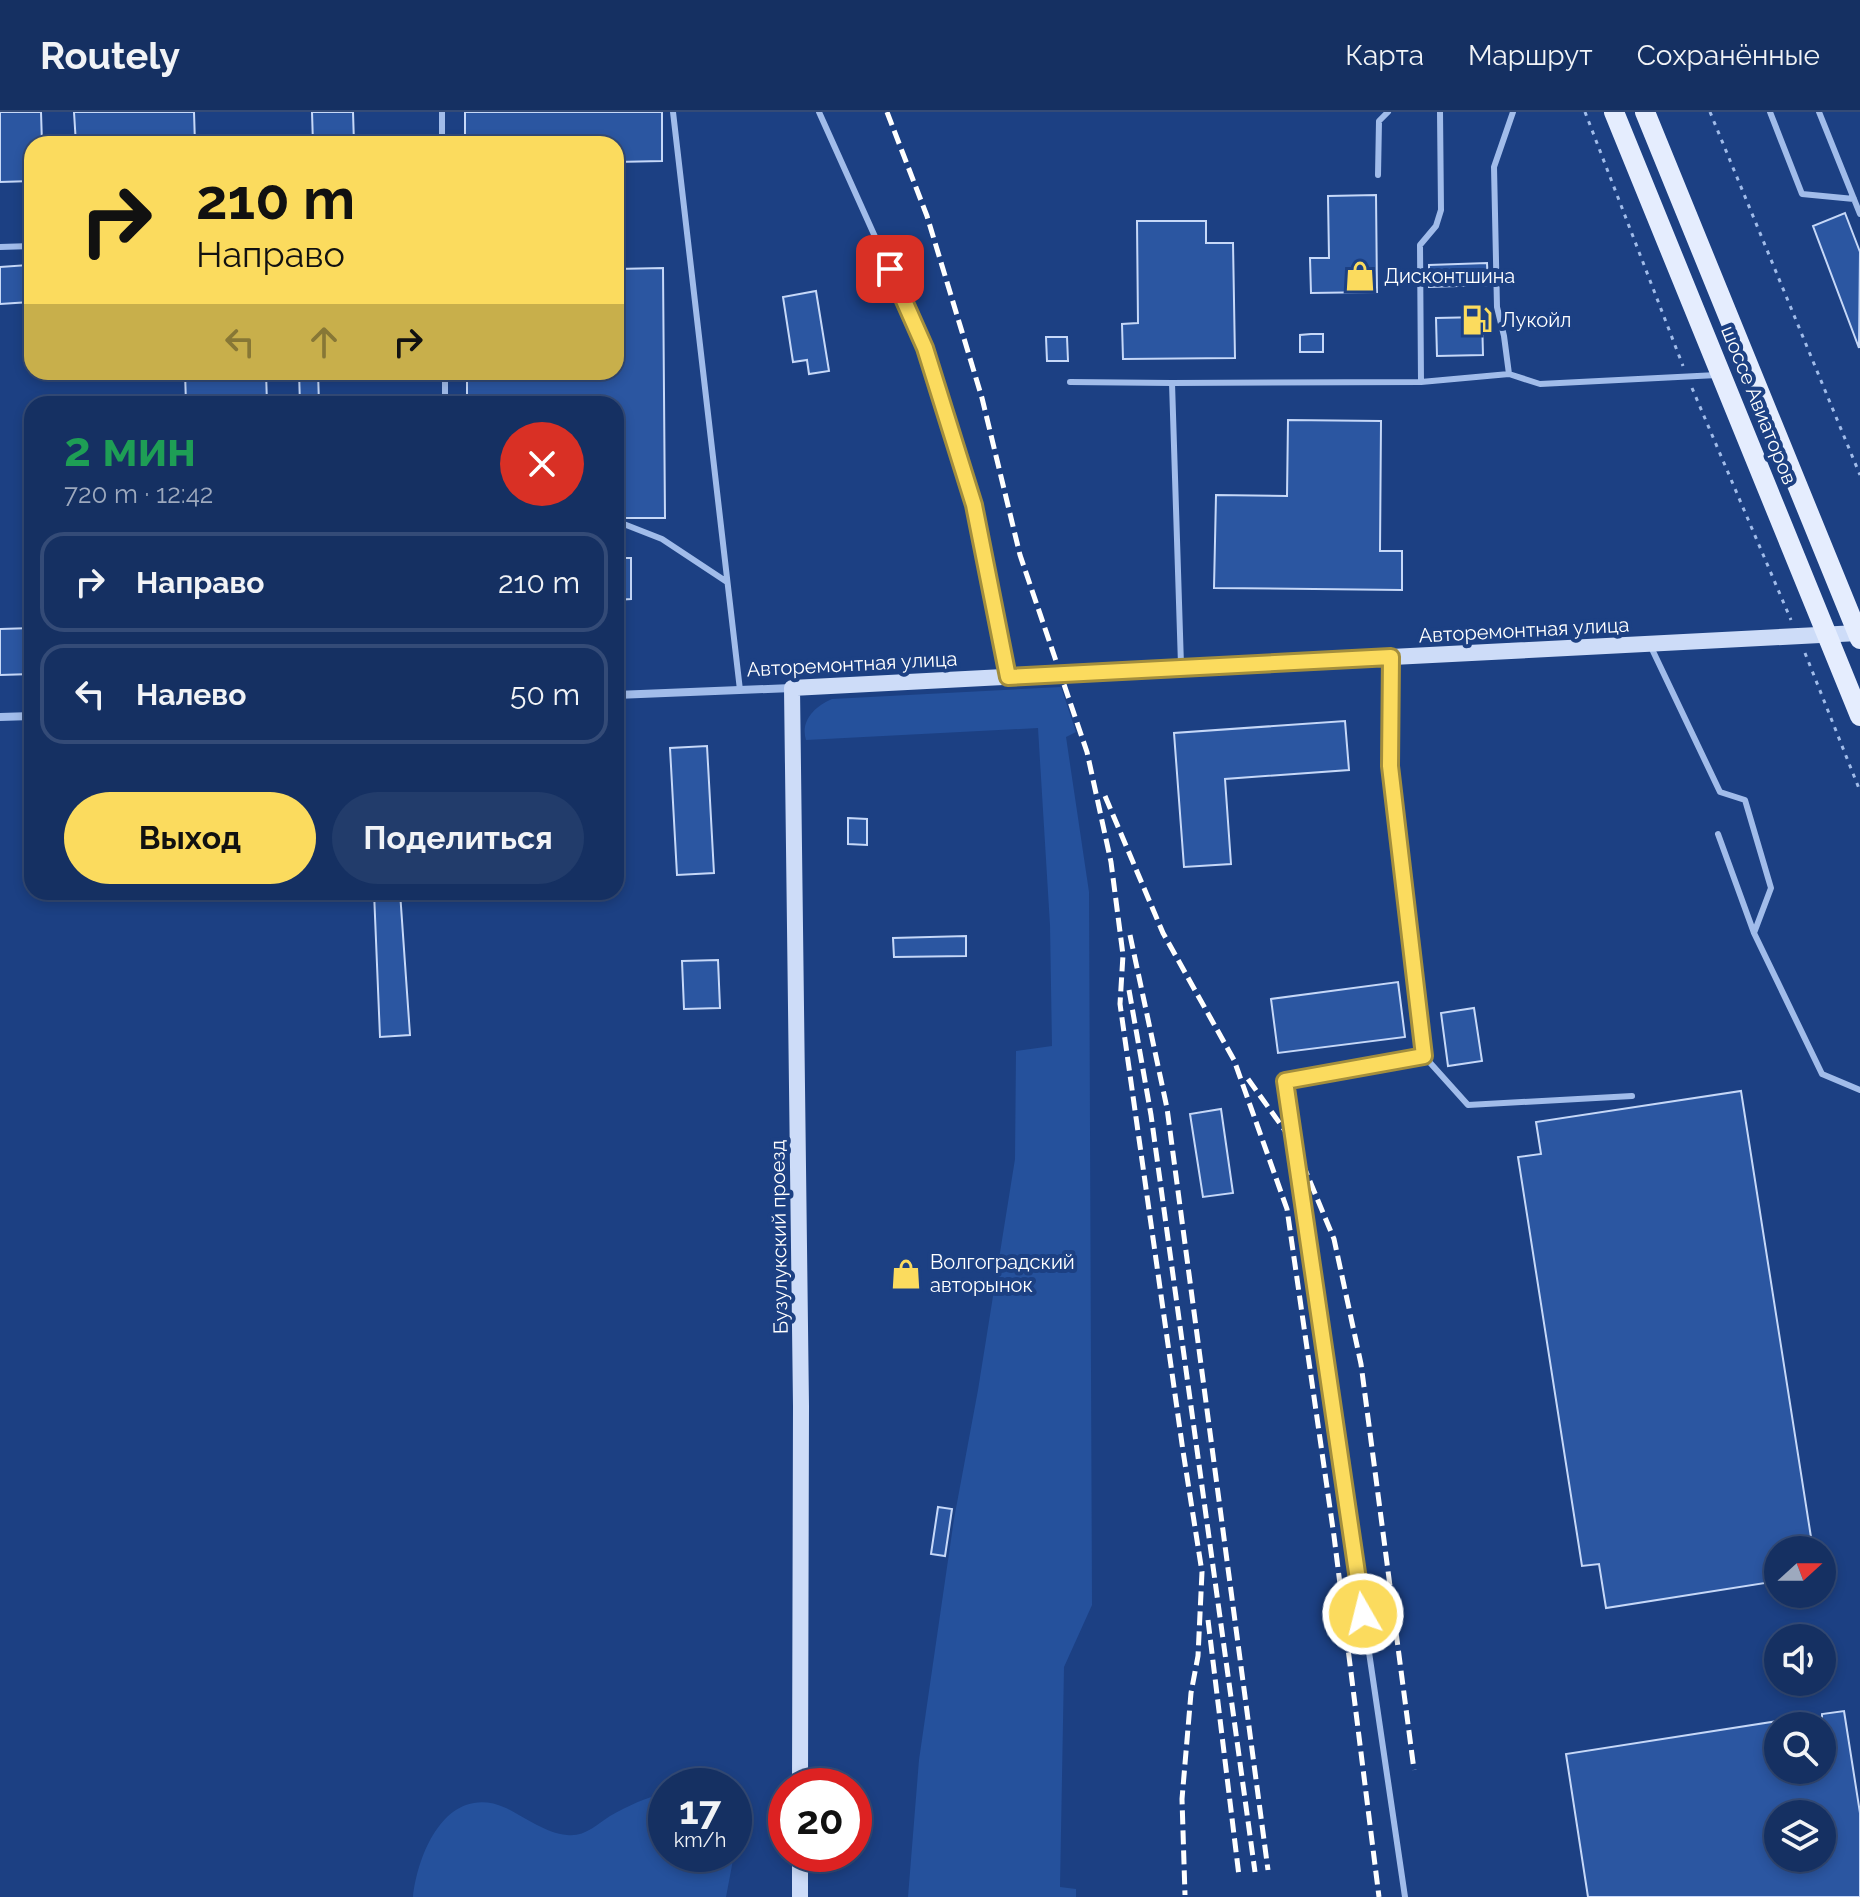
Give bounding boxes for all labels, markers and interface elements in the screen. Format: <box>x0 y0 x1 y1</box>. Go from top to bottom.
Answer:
text: Routely <box>40 33 180 78</box>
text: Карта <box>1345 39 1424 72</box>
text: Маршрут <box>1468 39 1593 72</box>
text: Сохранённые <box>1637 39 1820 72</box>
text: 210 m <box>196 166 355 232</box>
icon: right <box>64 168 168 272</box>
text: Направо <box>196 233 345 275</box>
pin <box>856 235 924 303</box>
icon: arrive <box>868 247 912 291</box>
shop icon: Дисконтшина <box>1343 259 1377 293</box>
place label: Дисконтшина <box>1384 264 1515 288</box>
fuel station icon: Лукойл <box>1460 303 1494 337</box>
place label: Лукойл <box>1501 308 1571 332</box>
icon: left <box>218 320 262 364</box>
icon: ahead <box>302 320 346 364</box>
icon: right <box>386 320 430 364</box>
street label: шоссе Авиаторов <box>1716 322 1802 488</box>
text: 2 мин <box>64 421 196 477</box>
button: close <box>500 422 584 506</box>
text: 720 m · 12:42 <box>64 479 213 509</box>
icon: right <box>68 560 112 604</box>
text: Направо <box>136 565 265 600</box>
text: 210 m <box>498 565 580 600</box>
street label: Авторемонтная улица <box>1418 612 1630 648</box>
street label: Авторемонтная улица <box>746 646 958 682</box>
icon: left <box>68 672 112 716</box>
text: Налево <box>136 677 246 712</box>
text: 50 m <box>510 677 580 712</box>
button: Выход <box>64 792 316 884</box>
button: Поделиться <box>332 792 584 884</box>
street label: Бузулукский проезд <box>765 1139 793 1334</box>
place label: Волгоградский авторынок <box>930 1250 1075 1297</box>
shop icon: Волгоградский авторынок <box>889 1257 923 1291</box>
north arrow <box>1764 1536 1836 1608</box>
map controls <box>1764 1536 1836 1872</box>
position arrow <box>1321 1572 1405 1656</box>
button: sound <box>1764 1624 1836 1696</box>
button: search <box>1764 1712 1836 1784</box>
speed limit sign: 20 <box>768 1768 872 1872</box>
text: 17 <box>679 1786 721 1833</box>
button: layers <box>1764 1800 1836 1872</box>
text: km/h <box>674 1828 726 1852</box>

